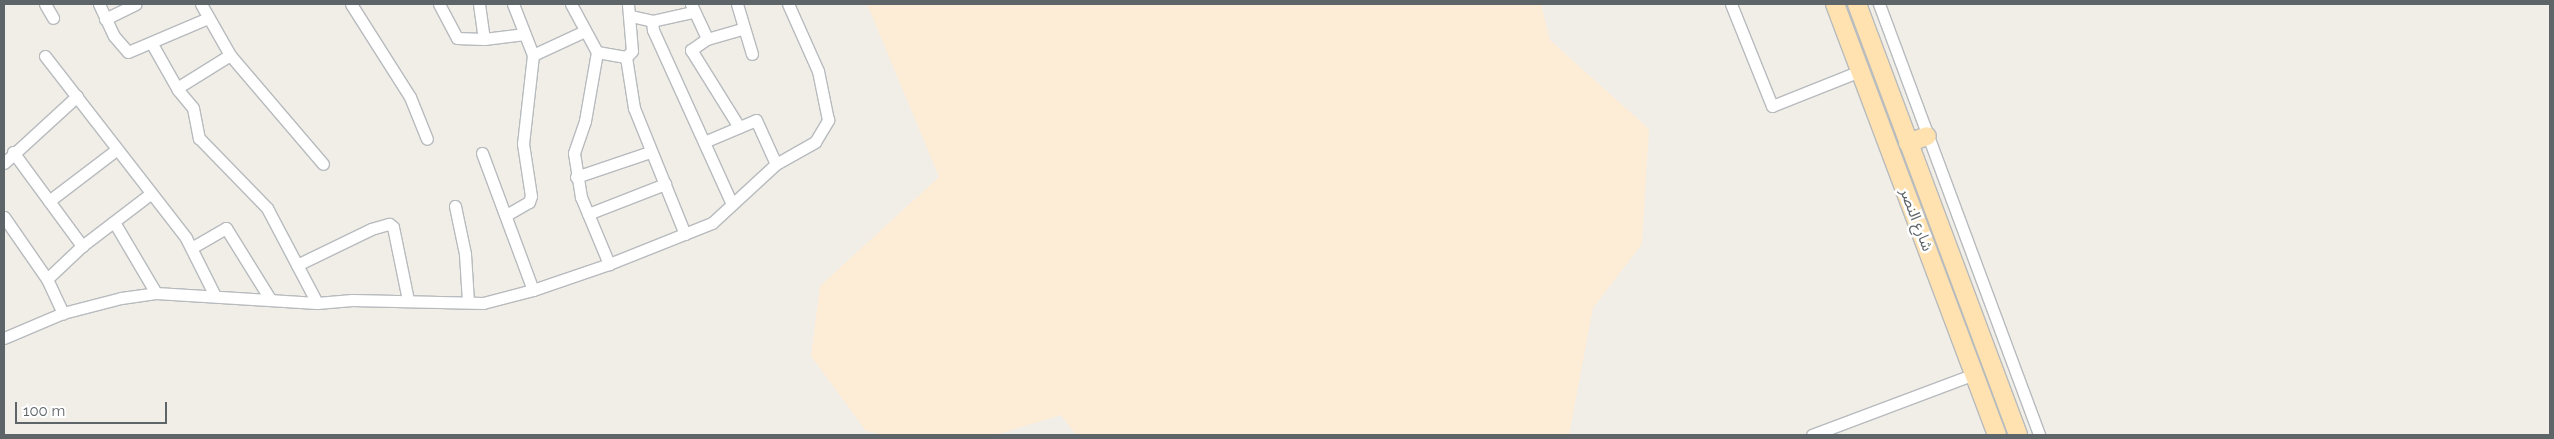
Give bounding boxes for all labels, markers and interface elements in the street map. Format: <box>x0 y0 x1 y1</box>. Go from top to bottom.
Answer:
street label: شارع النصر <box>1896 186 1936 254</box>
scale bar <box>18 392 170 424</box>
text: 100 m <box>23 402 65 420</box>

